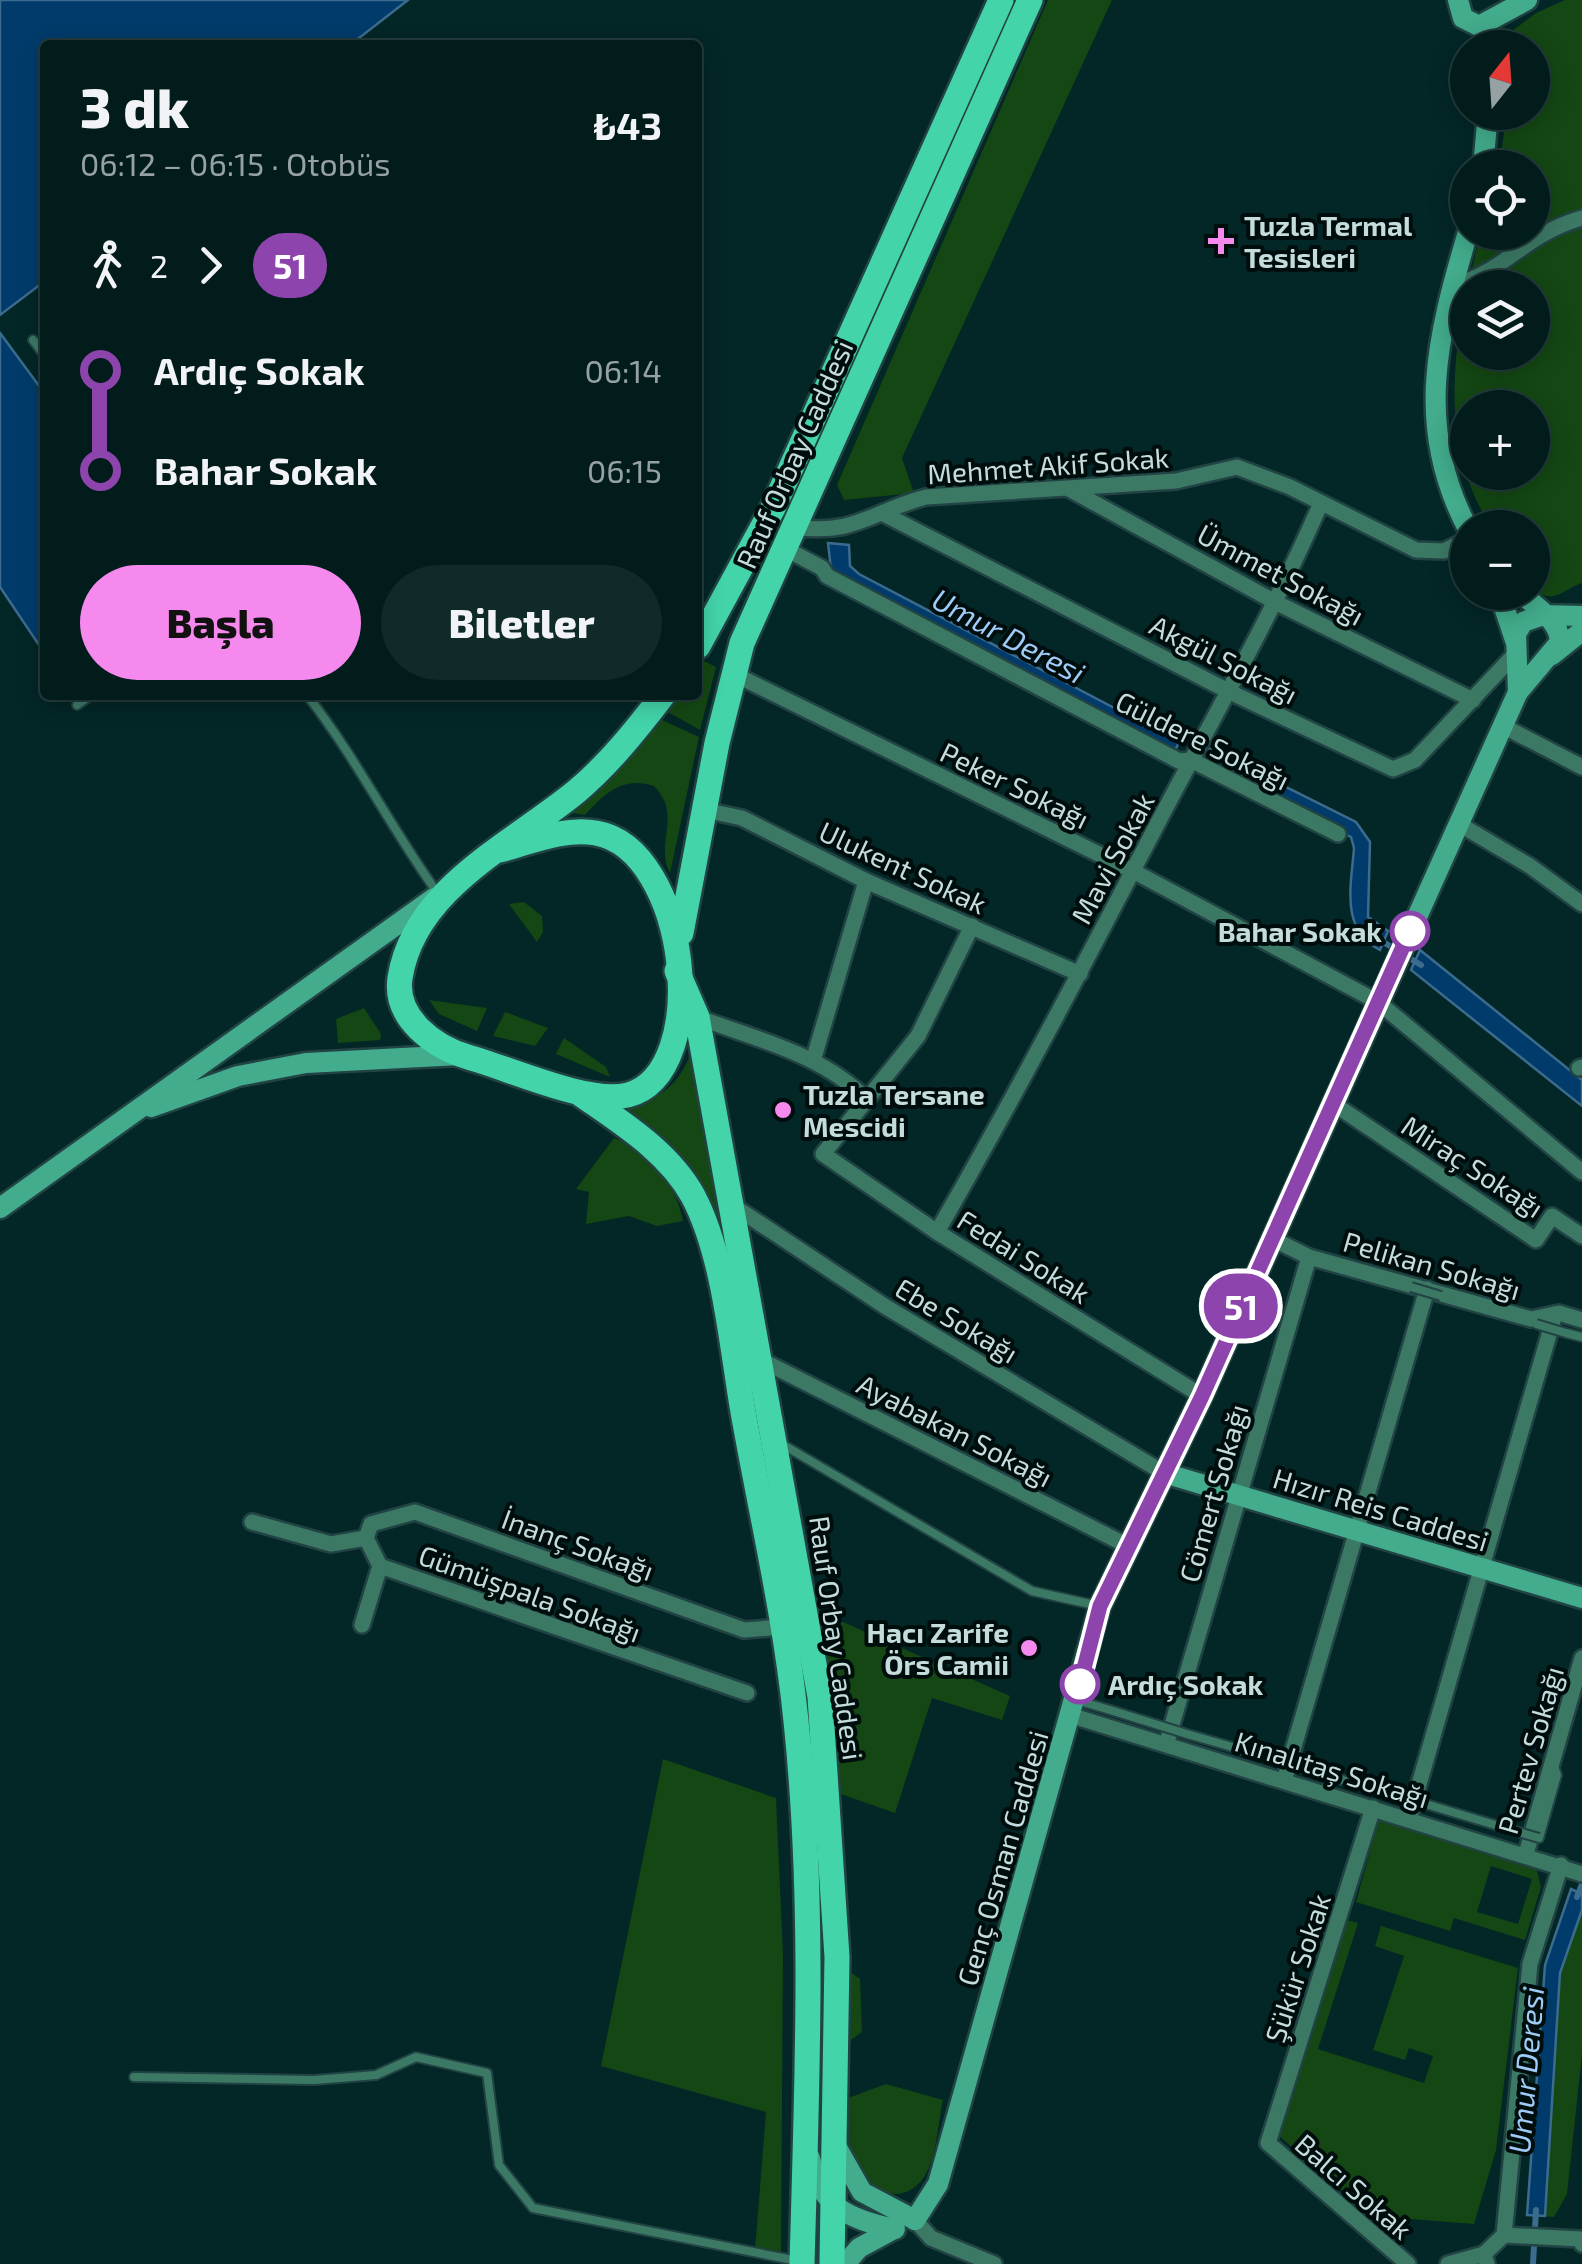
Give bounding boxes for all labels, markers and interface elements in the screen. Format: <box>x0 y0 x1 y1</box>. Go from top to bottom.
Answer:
north arrow <box>1450 30 1550 130</box>
map controls <box>1450 30 1550 610</box>
text: 3 dk <box>80 73 189 139</box>
text: ₺43 <box>594 102 662 148</box>
text: 06:12 – 06:15 · Otobüs <box>80 144 390 182</box>
button: locate <box>1450 150 1550 250</box>
place label: Tuzla Termal Tesisleri <box>1244 208 1413 274</box>
marker: Tuzla Termal Tesisleri <box>1208 228 1234 254</box>
icon: walk <box>80 238 135 293</box>
icon: forward <box>183 238 238 293</box>
text: 51 <box>273 244 307 286</box>
text: 2 <box>150 246 168 284</box>
button: layers <box>1450 270 1550 370</box>
street label: Rauf Orbay Caddesi <box>728 335 860 573</box>
text: Ardıç Sokak <box>154 347 364 393</box>
text: 06:14 <box>584 351 662 389</box>
button: + <box>1450 390 1550 490</box>
street label: Mehmet Akif Sokak <box>926 440 1170 490</box>
text: Bahar Sokak <box>154 447 377 493</box>
text: 06:15 <box>587 451 662 489</box>
button: − <box>1450 510 1550 610</box>
street label: Ümmet Sokağı <box>1192 516 1370 632</box>
button: Başla <box>80 565 361 680</box>
button: Biletler <box>381 565 662 680</box>
water label: Umur Deresi <box>927 580 1091 690</box>
street label: Akgül Sokağı <box>1145 607 1303 711</box>
street label: Güldere Sokağı <box>1111 683 1295 797</box>
street label: Peker Sokağı <box>935 734 1095 836</box>
street label: Mavi Sokak <box>1063 787 1161 929</box>
street label: Ulukent Sokak <box>814 813 992 921</box>
marker: Bahar Sokak <box>1391 912 1429 950</box>
place label: Bahar Sokak <box>1218 914 1382 948</box>
place label: Tuzla Tersane Mescidi <box>803 1077 985 1143</box>
marker: Tuzla Tersane Mescidi <box>772 1099 794 1121</box>
street label: Miraç Sokağı <box>1395 1108 1550 1225</box>
street label: Fedai Sokak <box>951 1202 1097 1310</box>
street label: Pelikan Sokağı <box>1340 1223 1524 1307</box>
street label: Ebe Sokağı <box>890 1270 1024 1370</box>
line badge: 51 <box>1196 1274 1286 1338</box>
text: 51 <box>1224 1285 1258 1327</box>
street label: Ayabakan Sokağı <box>852 1366 1058 1494</box>
street label: Cömert Sokağı <box>1171 1400 1255 1586</box>
street label: Hızır Reis Caddesi <box>1269 1460 1493 1558</box>
street label: İnanç Sokağı <box>497 1501 659 1588</box>
street label: Rauf Orbay Caddesi <box>803 1514 871 1762</box>
street label: Gümüşpala Sokağı <box>414 1537 646 1650</box>
place label: Hacı Zarife Örs Camii <box>867 1615 1009 1681</box>
marker: Hacı Zarife Örs Camii <box>1018 1637 1040 1659</box>
street label: Pertev Sokağı <box>1490 1662 1570 1838</box>
marker: Ardıç Sokak <box>1061 1665 1099 1703</box>
place label: Ardıç Sokak <box>1108 1667 1263 1702</box>
street label: Kınalıtaş Sokağı <box>1231 1723 1433 1816</box>
street label: Genç Osman Caddesi <box>949 1727 1056 1990</box>
street label: Şükür Sokak <box>1257 1889 1338 2047</box>
water label: Umur Deresi <box>1500 1985 1550 2155</box>
street label: Balcı Sokak <box>1289 2126 1419 2246</box>

